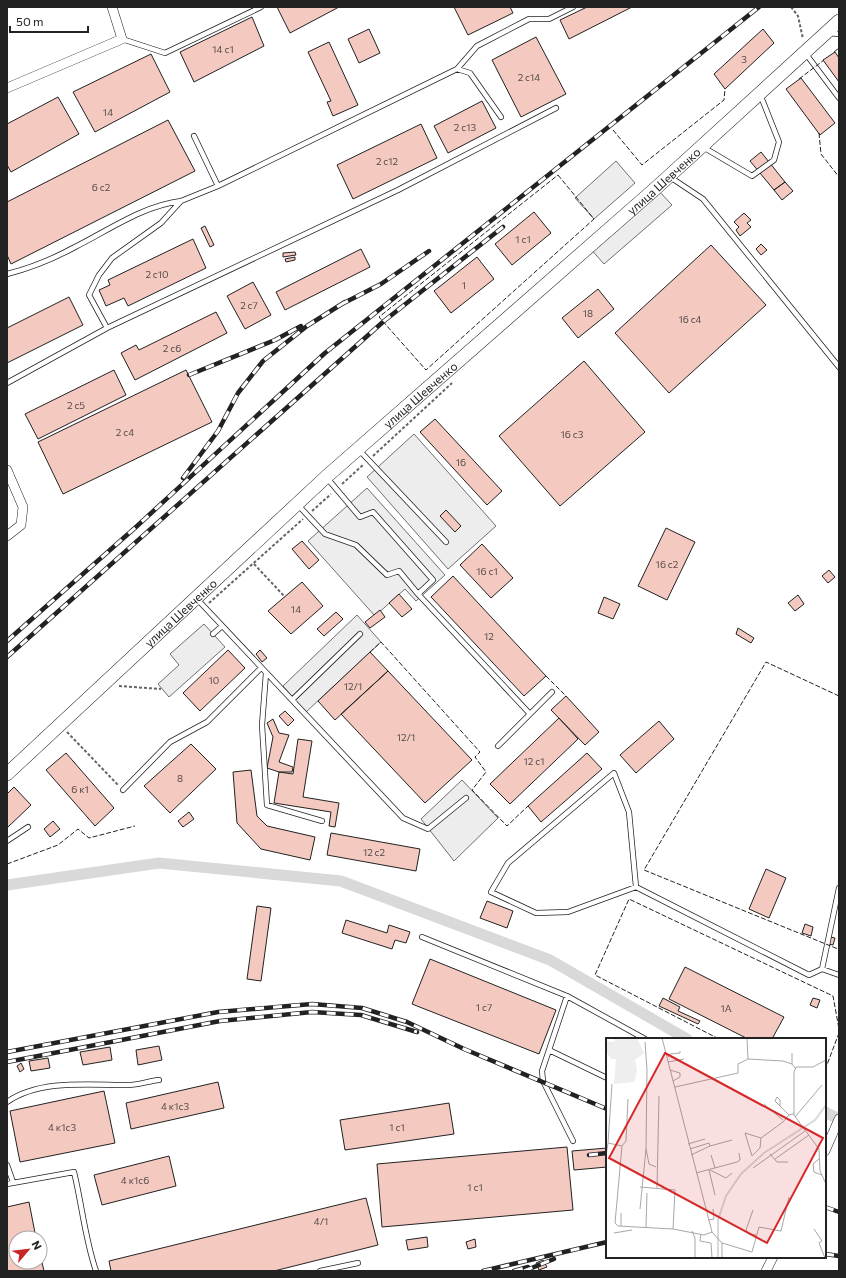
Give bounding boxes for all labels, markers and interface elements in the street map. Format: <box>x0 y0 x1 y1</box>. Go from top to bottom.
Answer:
scale bar <box>10 8 88 34</box>
text: 50 m <box>16 14 44 28</box>
house number: 14 с1 <box>212 43 234 55</box>
house number: 3 <box>741 53 747 65</box>
house number: 2 с14 <box>518 71 540 83</box>
house number: 14 <box>103 106 113 118</box>
house number: 2 с13 <box>454 121 476 133</box>
street label: улица Шевченко <box>624 144 703 217</box>
house number: 2 с12 <box>376 155 399 167</box>
house number: 6 с2 <box>92 181 111 193</box>
house number: 1 с1 <box>515 233 531 245</box>
house number: 2 с10 <box>145 268 169 280</box>
house number: 1 <box>462 279 466 291</box>
house number: 2 с7 <box>240 299 258 311</box>
house number: 18 <box>583 307 593 319</box>
house number: 16 с4 <box>678 313 702 325</box>
house number: 2 с6 <box>163 342 181 354</box>
street label: улица Шевченко <box>380 359 460 431</box>
house number: 2 с5 <box>67 399 85 411</box>
house number: 2 с4 <box>116 426 134 438</box>
house number: 16 с3 <box>561 428 584 440</box>
house number: 16 <box>456 456 466 468</box>
house number: 16 с2 <box>656 558 679 570</box>
house number: 16 с1 <box>476 565 498 577</box>
street label: улица Шевченко <box>142 576 219 649</box>
house number: 14 <box>291 603 301 615</box>
house number: 12 <box>484 630 494 642</box>
house number: 10 <box>209 674 219 686</box>
house number: 12/1 <box>344 680 362 692</box>
house number: 12/1 <box>397 731 415 743</box>
house number: 12 с1 <box>524 755 544 767</box>
house number: 8 <box>177 772 183 784</box>
house number: 6 к1 <box>71 783 89 795</box>
house number: 12 с2 <box>363 846 386 858</box>
house number: 1 с7 <box>476 1001 492 1013</box>
house number: 1А <box>720 1002 732 1014</box>
inset map <box>606 1038 826 1258</box>
house number: 4 к1с3 <box>161 1100 189 1112</box>
house number: 4 к1с3 <box>48 1121 76 1133</box>
house number: 1 с1 <box>389 1121 405 1133</box>
house number: 4 к1с6 <box>121 1174 149 1186</box>
house number: 1 с1 <box>467 1181 483 1193</box>
house number: 4/1 <box>314 1215 328 1227</box>
north arrow <box>8 1230 48 1270</box>
text: N <box>30 1238 45 1252</box>

